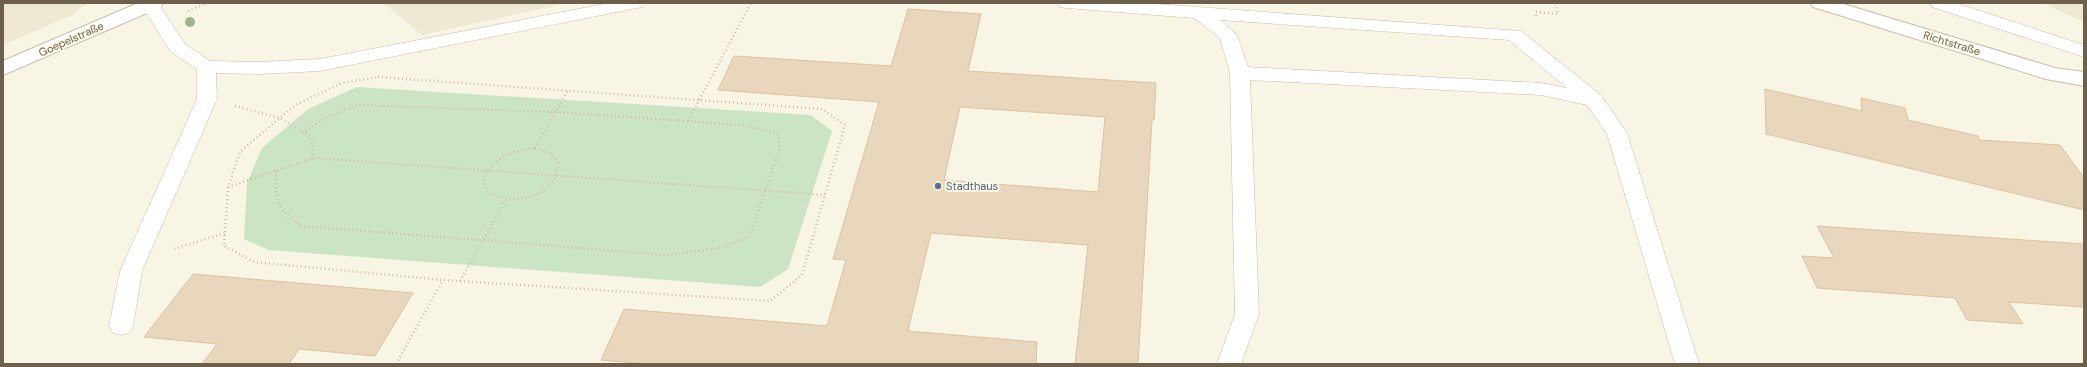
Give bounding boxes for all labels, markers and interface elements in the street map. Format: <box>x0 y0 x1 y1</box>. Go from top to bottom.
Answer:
street label: Goepelstraße <box>36 18 106 60</box>
street label: Richtstraße <box>1922 28 1982 58</box>
place label: Stadthaus <box>946 179 998 193</box>
marker: Stadthaus <box>933 181 943 191</box>

